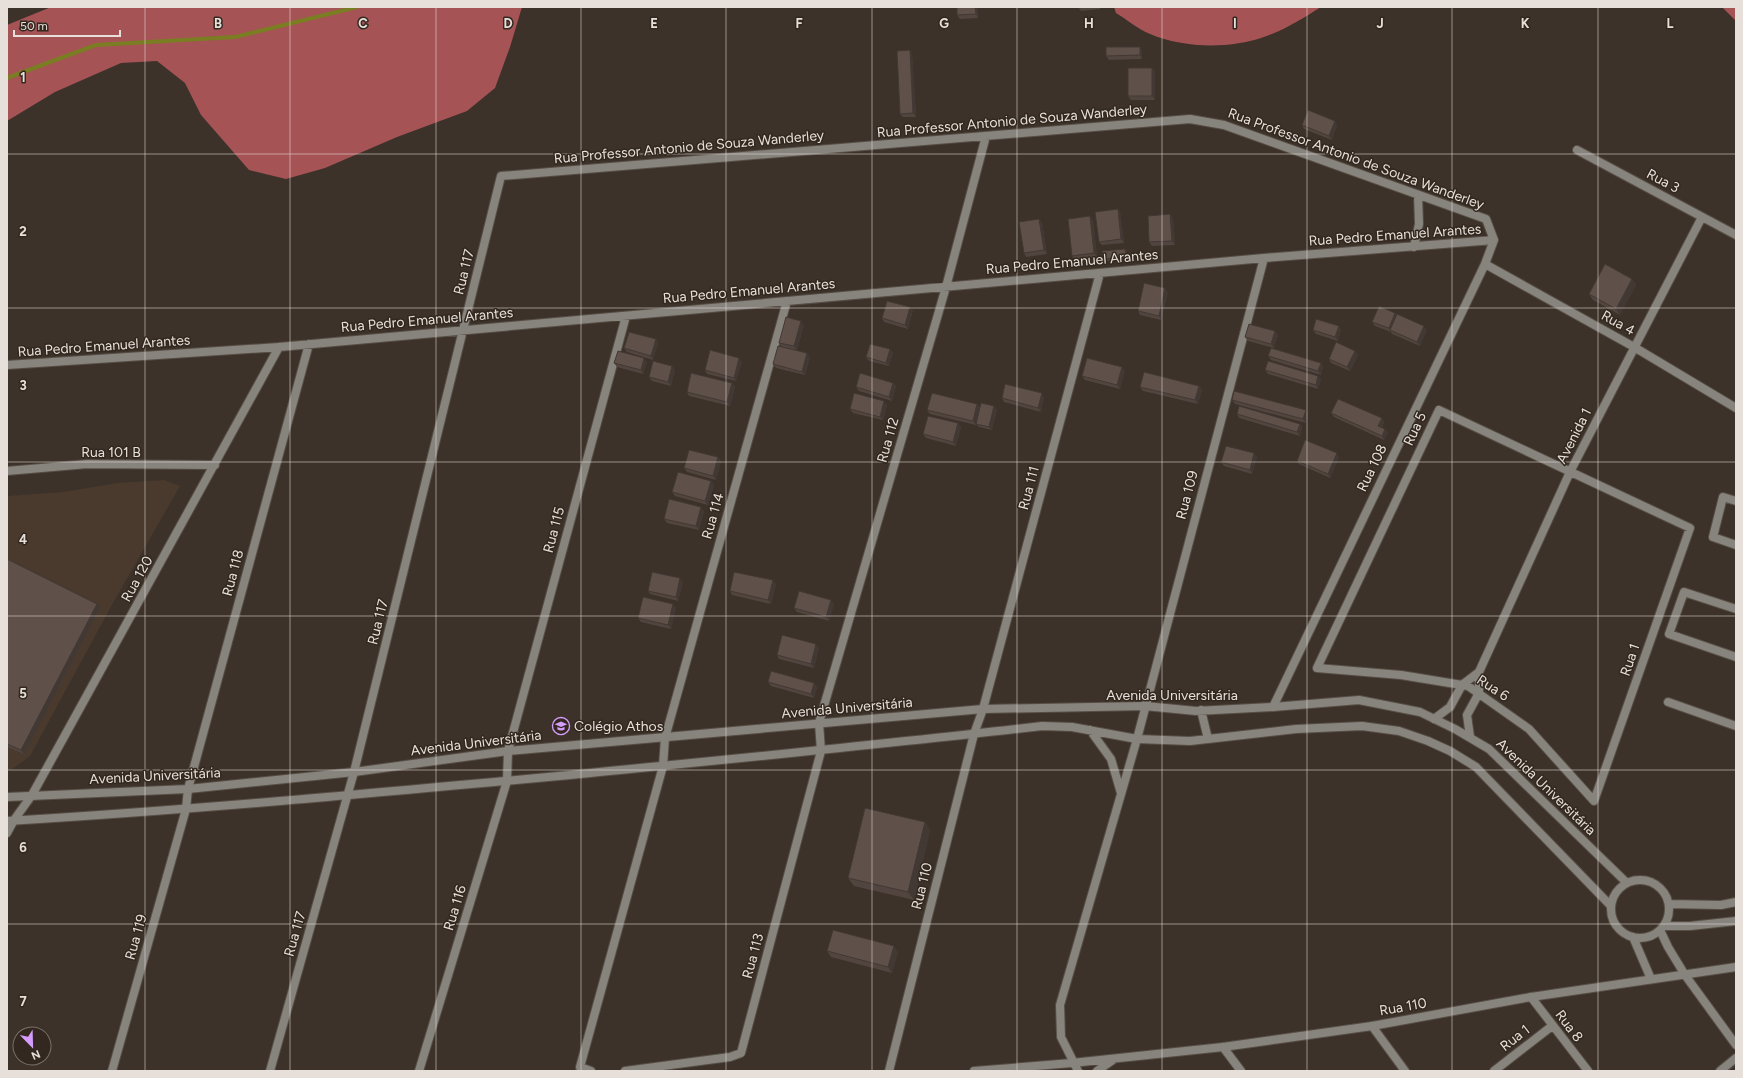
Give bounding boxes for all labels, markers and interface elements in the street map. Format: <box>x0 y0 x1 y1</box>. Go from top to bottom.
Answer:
scale bar <box>14 12 120 38</box>
text: B <box>214 16 222 31</box>
text: C <box>358 16 368 31</box>
text: D <box>503 16 513 31</box>
text: E <box>650 16 658 31</box>
text: F <box>795 16 803 31</box>
text: G <box>939 16 949 31</box>
text: H <box>1084 16 1094 31</box>
text: I <box>1233 16 1237 31</box>
text: J <box>1376 16 1384 31</box>
text: K <box>1521 16 1530 31</box>
text: L <box>1667 16 1674 31</box>
text: 50 m <box>20 19 48 33</box>
text: 1 <box>20 70 26 85</box>
street label: Rua Professor Antonio de Souza Wanderley <box>876 101 1148 141</box>
street label: Rua Professor Antonio de Souza Wanderley <box>1226 105 1487 214</box>
street label: Rua Professor Antonio de Souza Wanderley <box>553 127 825 167</box>
street label: Rua 3 <box>1644 165 1682 197</box>
street label: Rua Pedro Emanuel Arantes <box>1308 220 1482 250</box>
text: 2 <box>19 224 27 239</box>
street label: Rua Pedro Emanuel Arantes <box>985 246 1159 278</box>
street label: Rua 117 <box>450 247 478 297</box>
street label: Rua Pedro Emanuel Arantes <box>662 275 836 307</box>
street label: Rua Pedro Emanuel Arantes <box>340 304 514 336</box>
street label: Rua 4 <box>1598 307 1638 339</box>
street label: Rua Pedro Emanuel Arantes <box>17 331 191 361</box>
text: 3 <box>19 378 27 393</box>
street label: Avenida 1 <box>1553 406 1595 466</box>
street label: Rua 5 <box>1400 409 1430 449</box>
street label: Rua 112 <box>873 415 903 465</box>
street label: Rua 108 <box>1353 442 1391 494</box>
street label: Rua 101 B <box>81 444 141 461</box>
street label: Rua 111 <box>1015 464 1043 512</box>
street label: Rua 109 <box>1172 469 1202 521</box>
street label: Rua 114 <box>698 491 728 541</box>
street label: Rua 115 <box>540 505 568 555</box>
text: 4 <box>19 532 27 547</box>
street label: Rua 118 <box>219 548 247 598</box>
street label: Rua 120 <box>118 553 157 605</box>
street label: Rua 117 <box>364 597 392 647</box>
street label: Rua 1 <box>1617 642 1643 678</box>
street label: Rua 6 <box>1474 671 1512 705</box>
text: 5 <box>19 686 27 701</box>
street label: Avenida Universitária <box>1106 687 1238 704</box>
street label: Avenida Universitária <box>781 694 913 722</box>
school or university icon: Colégio Athos <box>551 716 571 736</box>
place label: Colégio Athos <box>574 718 663 735</box>
street label: Avenida Universitária <box>410 727 542 759</box>
street label: Avenida Universitária <box>1493 735 1599 839</box>
street label: Avenida Universitária <box>89 764 221 788</box>
text: 6 <box>19 840 27 855</box>
street label: Rua 110 <box>908 861 936 911</box>
street label: Rua 116 <box>440 883 470 933</box>
street label: Rua 117 <box>280 909 310 959</box>
street label: Rua 119 <box>121 912 151 962</box>
street label: Rua 113 <box>739 931 767 981</box>
text: 7 <box>19 994 27 1009</box>
street label: Rua 110 <box>1378 994 1428 1020</box>
street label: Rua 8 <box>1551 1007 1587 1045</box>
street label: Rua 1 <box>1497 1021 1533 1055</box>
north arrow <box>12 1026 52 1066</box>
text: N <box>29 1047 42 1062</box>

